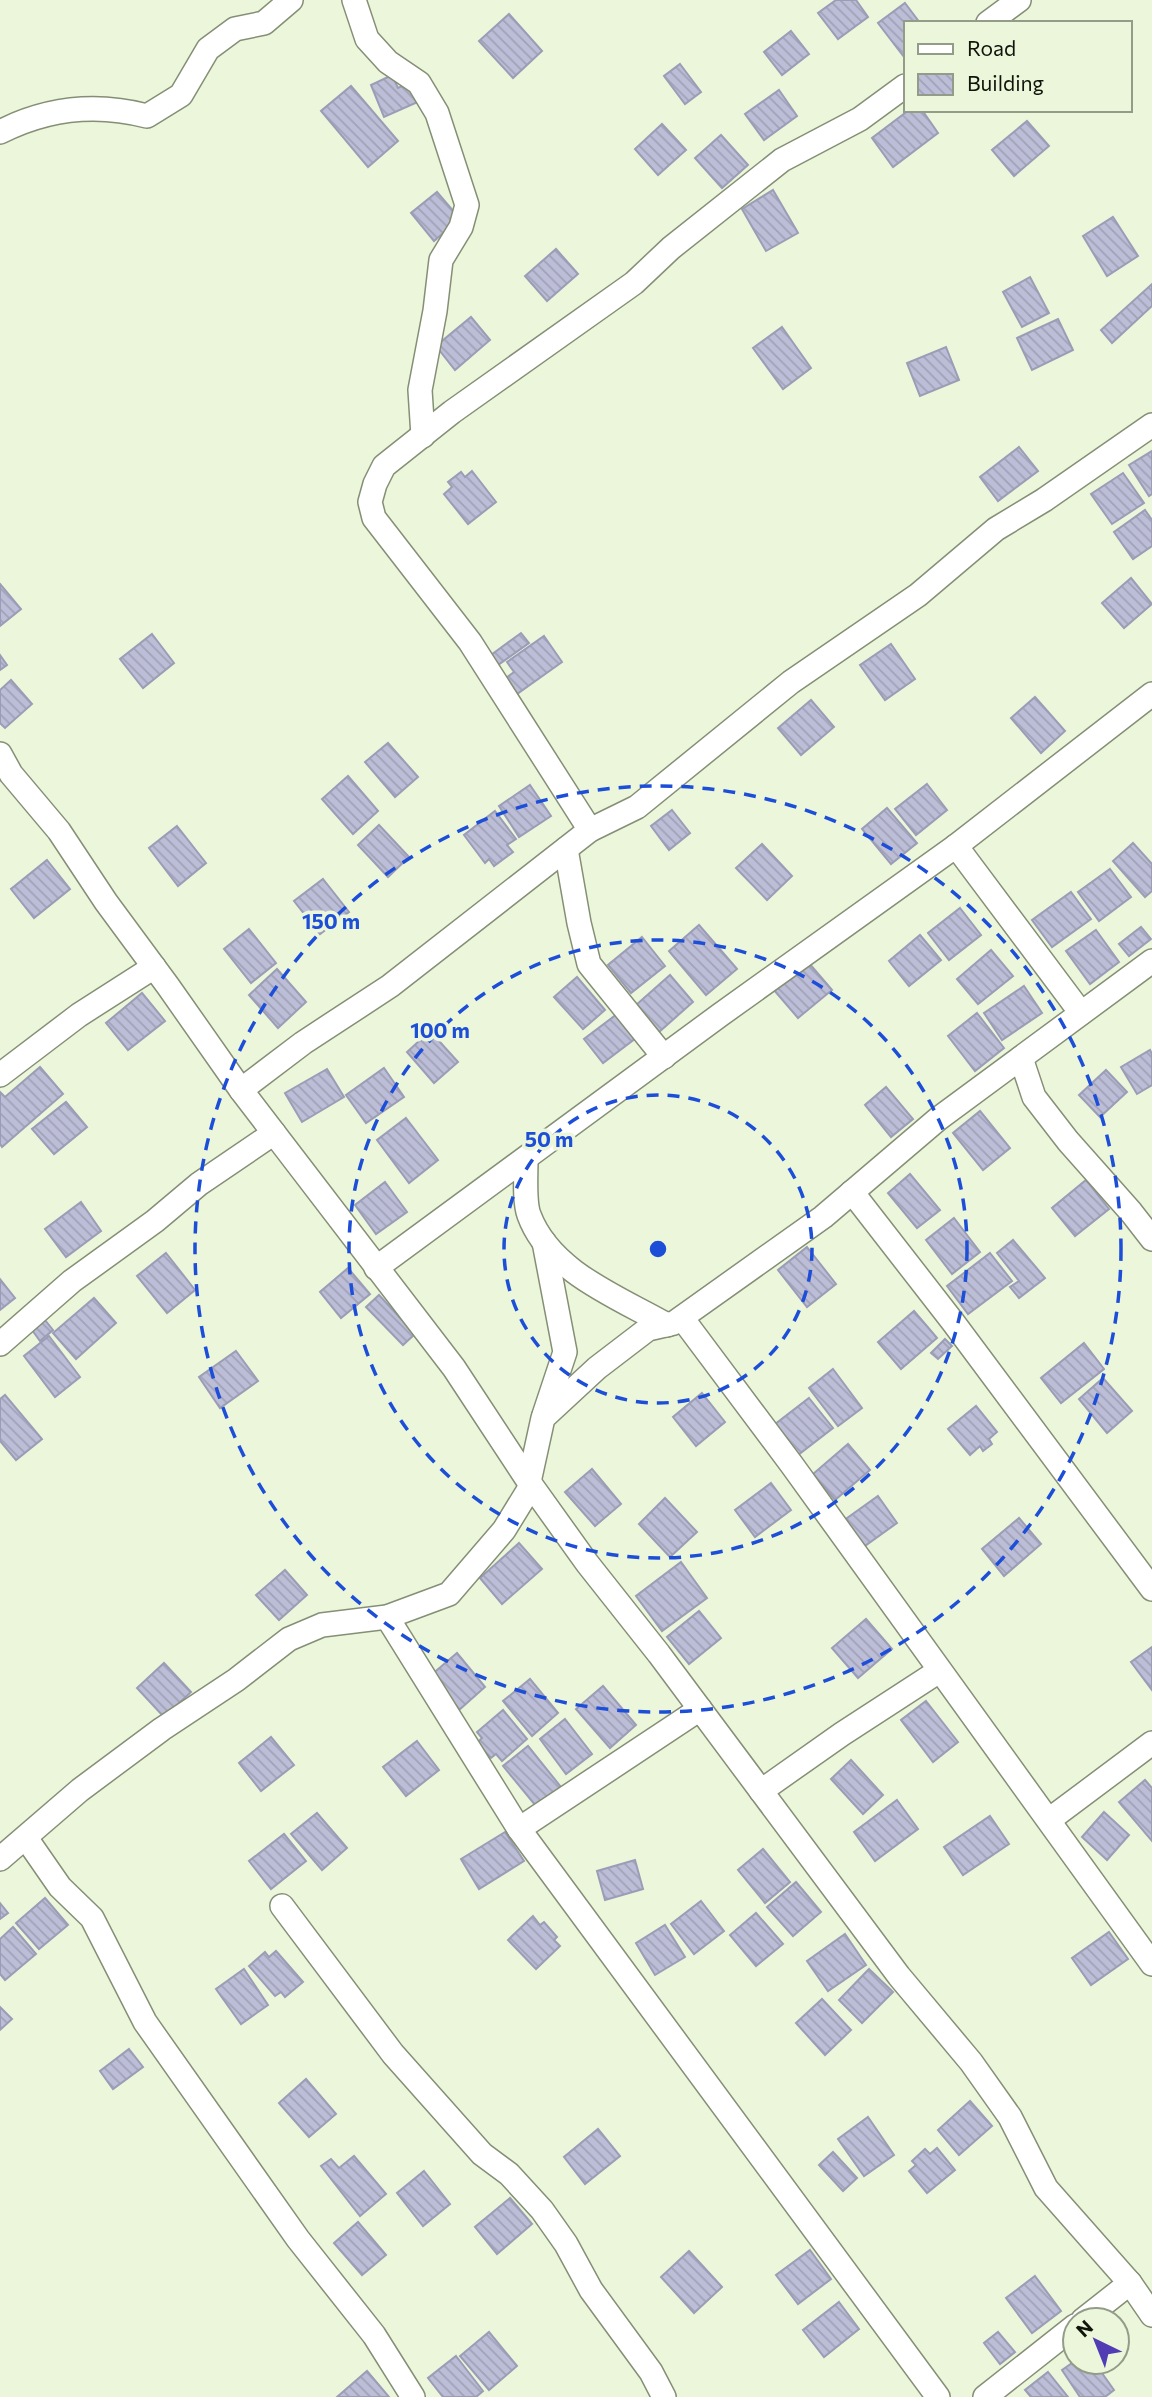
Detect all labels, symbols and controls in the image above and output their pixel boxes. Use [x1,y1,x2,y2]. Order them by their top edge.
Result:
legend [904,21,1131,112]
text: Road [967,35,1016,60]
text: Building [967,70,1044,95]
text: 150 m [302,908,360,933]
text: 100 m [410,1017,470,1042]
text: 50 m [525,1126,573,1151]
centre of rings [646,1237,670,1261]
north arrow [1061,2306,1131,2376]
text: N [1071,2315,1097,2341]

